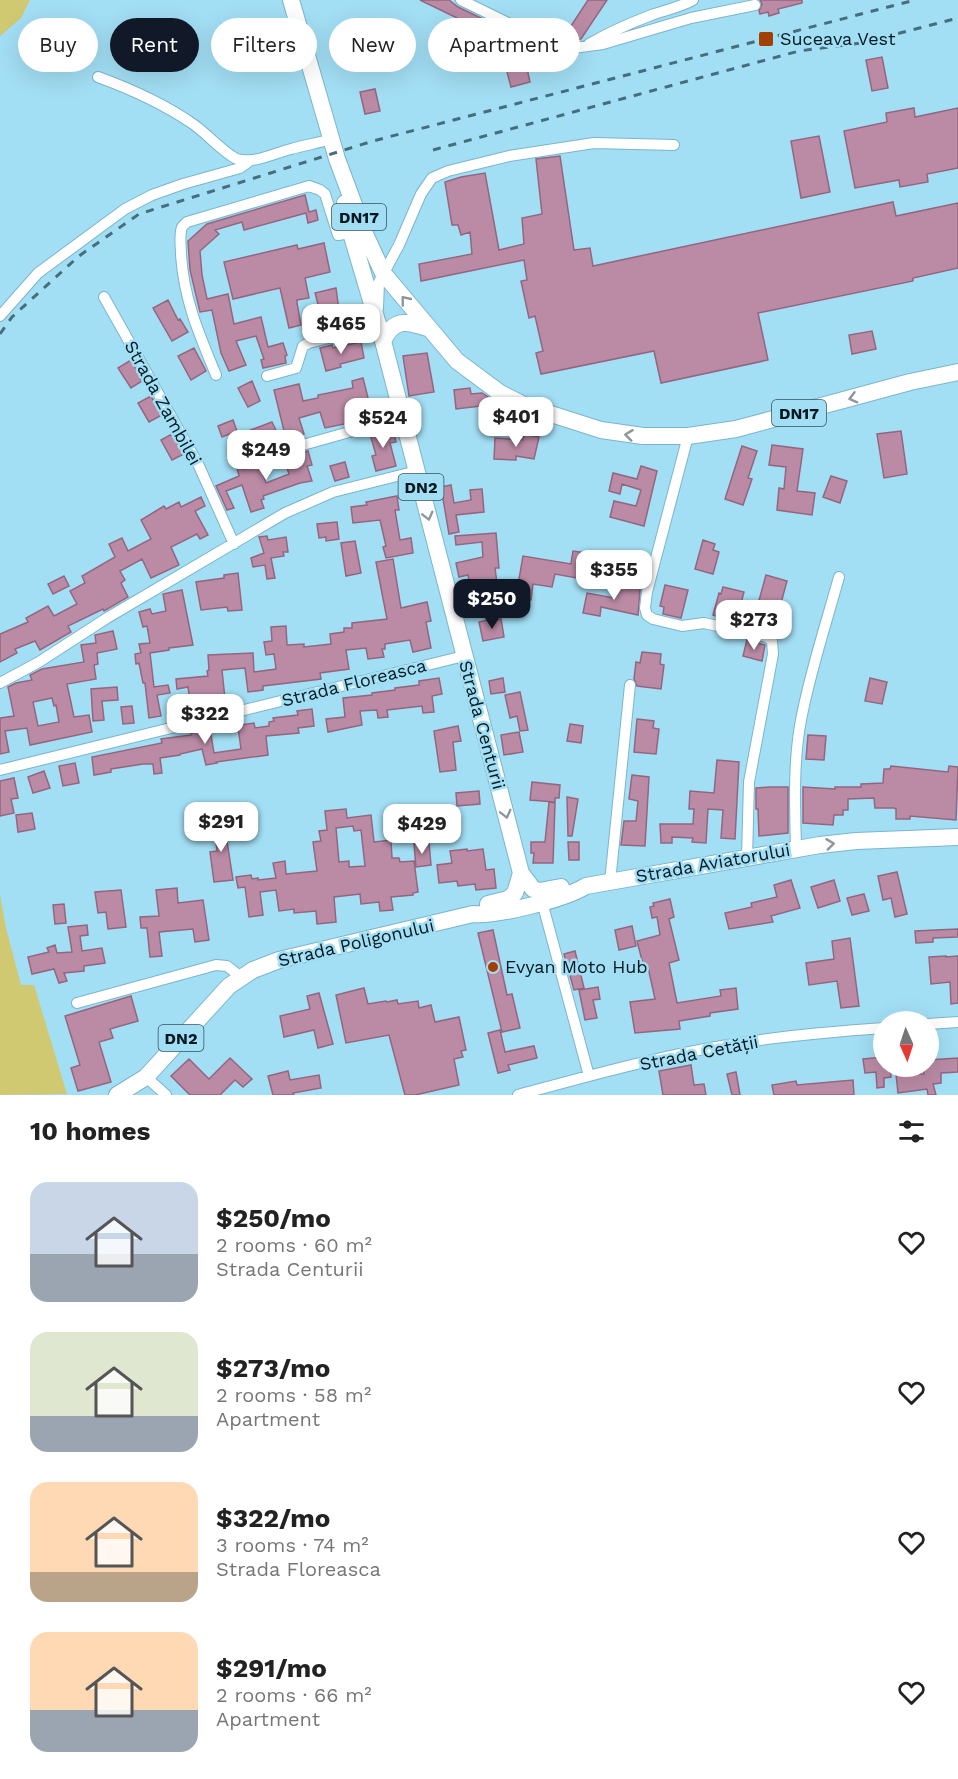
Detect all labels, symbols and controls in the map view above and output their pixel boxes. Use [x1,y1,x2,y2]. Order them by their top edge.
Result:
chip: Buy [18,18,98,72]
chip: Rent [110,18,199,72]
chip: Filters [211,18,317,72]
chip: New [329,18,416,72]
chip: Apartment [428,18,580,72]
place label: Suceava Vest [780,28,896,49]
marker: Suceava Vest [757,30,775,48]
road number: DN17 [332,204,386,230]
one-way arrow [402,296,413,307]
pin: $465 [305,304,377,355]
text: $465 [316,311,366,335]
street label: Strada Zambilei [121,337,206,469]
one-way arrow [848,391,859,403]
pin: $401 [480,397,552,448]
pin: $524 [347,398,419,449]
road number: DN17 [772,400,826,426]
text: $401 [492,404,540,428]
text: $524 [358,405,408,429]
one-way arrow [625,429,634,441]
pin: $249 [230,430,302,481]
text: $249 [241,437,291,461]
road number: DN2 [398,474,444,500]
one-way arrow [421,511,434,521]
pin: $355 [578,550,650,601]
text: $355 [590,557,638,581]
pin: $250 [456,579,528,630]
text: $250 [467,586,517,610]
pin: $273 [718,600,790,651]
text: $273 [730,607,778,631]
street label: Strada Floreasca [279,654,428,711]
street label: Strada Centurii [455,658,510,792]
pin: $322 [169,694,241,745]
text: $322 [181,701,229,725]
pin: $291 [185,802,257,853]
pin: $429 [386,804,458,855]
text: $291 [198,809,244,833]
one-way arrow [498,809,511,819]
text: $429 [397,811,447,835]
one-way arrow [825,838,834,851]
street label: Strada Aviatorului [634,839,792,886]
street label: Strada Poligonului [276,914,436,971]
place label: Evyan Moto Hub [505,956,648,977]
marker: Evyan Moto Hub [486,960,500,974]
north arrow [873,1011,939,1077]
map controls [873,1011,939,1077]
road number: DN2 [158,1025,204,1051]
street label: Strada Cetății [638,1031,760,1074]
icon: filters [895,1115,928,1148]
text: 10 homes [30,1116,150,1146]
text: $250/mo [216,1203,331,1233]
icon: home [78,1206,150,1278]
icon: heart [895,1226,928,1259]
text: 2 rooms · 60 m² [216,1233,372,1257]
text: Strada Centurii [216,1257,364,1281]
text: $273/mo [216,1353,330,1383]
icon: home [78,1356,150,1428]
icon: heart [895,1376,928,1409]
text: 2 rooms · 58 m² [216,1383,371,1407]
text: Apartment [216,1407,320,1431]
text: $322/mo [216,1503,330,1533]
icon: home [78,1506,150,1578]
icon: heart [895,1526,928,1559]
text: 3 rooms · 74 m² [216,1533,369,1557]
text: Strada Floreasca [216,1557,381,1581]
text: $291/mo [216,1653,327,1683]
icon: home [78,1656,150,1728]
icon: heart [895,1676,928,1709]
text: 2 rooms · 66 m² [216,1683,372,1707]
text: Apartment [216,1707,320,1731]

